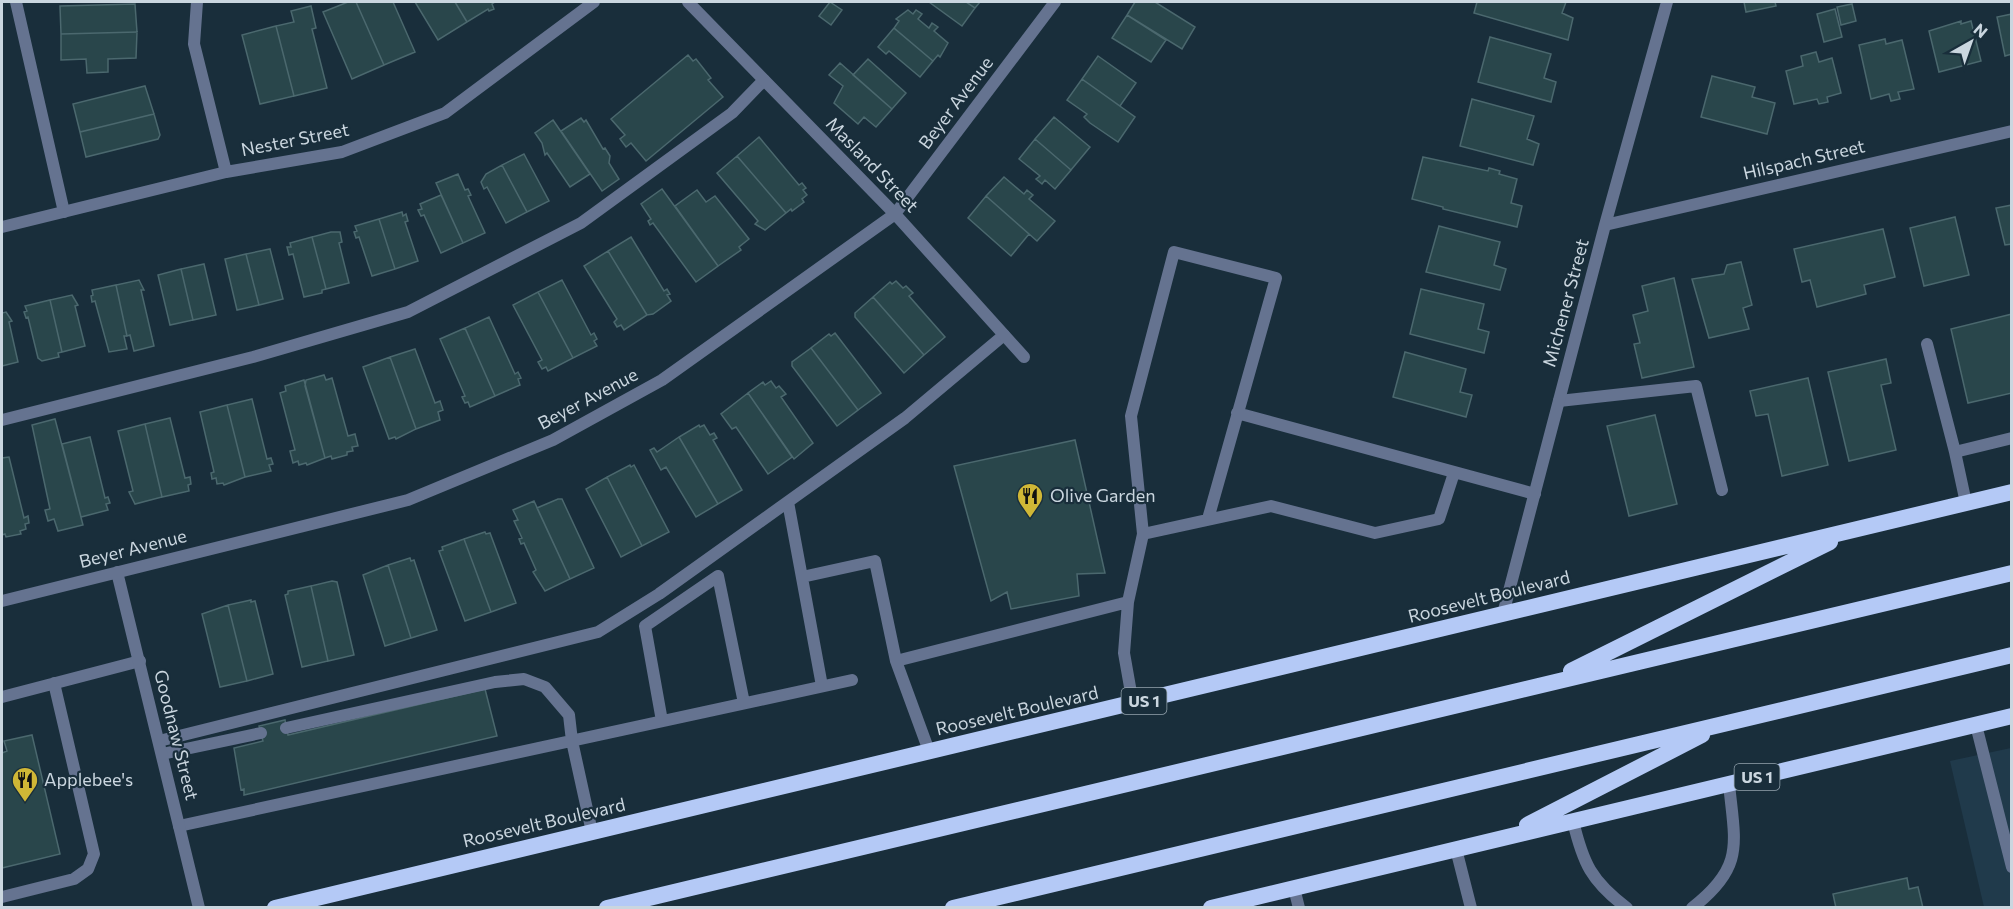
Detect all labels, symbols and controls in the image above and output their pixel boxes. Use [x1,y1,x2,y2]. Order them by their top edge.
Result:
north arrow [1941,12,2001,72]
text: N [1970,19,1992,41]
street label: Beyer Avenue [913,52,997,153]
street label: Masland Street [822,112,924,216]
street label: Nester Street [239,118,351,160]
street label: Hilspach Street [1741,134,1867,184]
street label: Michener Street [1537,236,1593,369]
street label: Beyer Avenue [534,363,641,434]
restaurant icon: Olive Garden [1015,481,1045,519]
place label: Olive Garden [1050,484,1155,506]
street label: Beyer Avenue [77,524,189,572]
street label: Roosevelt Boulevard [1406,565,1572,627]
street label: Goodnaw Street [150,667,204,802]
street label: Roosevelt Boulevard [933,681,1100,739]
road number: US 1 [1122,688,1166,714]
road number: US 1 [1734,764,1780,790]
restaurant icon: Applebee's [10,765,40,803]
place label: Applebee's [44,768,133,790]
street label: Roosevelt Boulevard [460,793,627,851]

